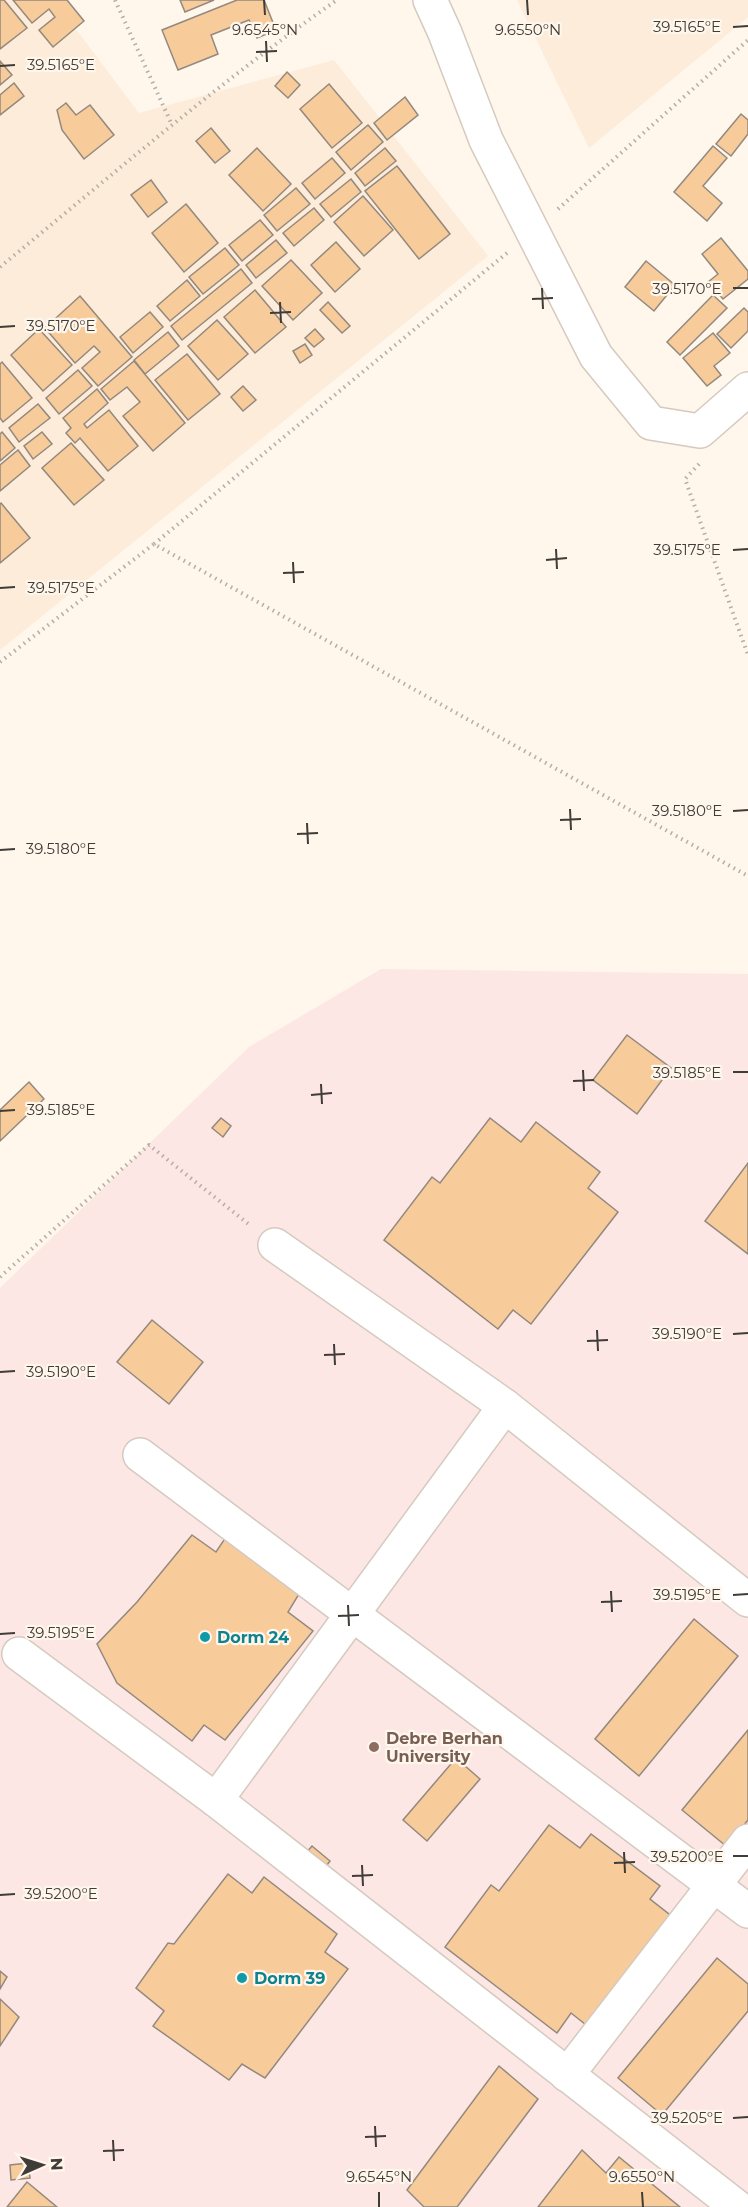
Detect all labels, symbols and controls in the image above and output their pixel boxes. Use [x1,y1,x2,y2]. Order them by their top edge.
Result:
text: 39.5165°E [653,17,721,36]
text: 9.6545°N [232,20,298,39]
text: 9.6550°N [495,20,561,39]
text: 39.5165°E [27,55,95,74]
text: 39.5170°E [652,279,722,298]
text: 39.5170°E [26,316,96,335]
text: 39.5175°E [653,540,721,559]
text: 39.5175°E [27,578,95,597]
text: 39.5180°E [652,801,722,820]
text: 39.5180°E [26,839,96,858]
text: 39.5185°E [653,1063,721,1082]
text: 39.5185°E [27,1100,95,1119]
text: 39.5190°E [652,1324,722,1343]
text: 39.5190°E [26,1362,96,1381]
text: 39.5195°E [653,1585,721,1604]
text: 39.5195°E [27,1623,95,1642]
place label: Dorm 24 [217,1628,289,1647]
marker: Dorm 24 [198,1630,212,1644]
place label: Debre Berhan University [386,1729,503,1766]
marker: Debre Berhan University [367,1740,381,1754]
text: 39.5200°E [650,1847,724,1866]
text: 39.5200°E [24,1884,98,1903]
place label: Dorm 39 [254,1969,326,1988]
marker: Dorm 39 [235,1971,249,1985]
text: 39.5205°E [651,2108,723,2127]
north arrow [12,2135,72,2195]
text: N [47,2157,66,2171]
text: 9.6545°N [346,2167,412,2186]
text: 9.6550°N [609,2167,675,2186]

